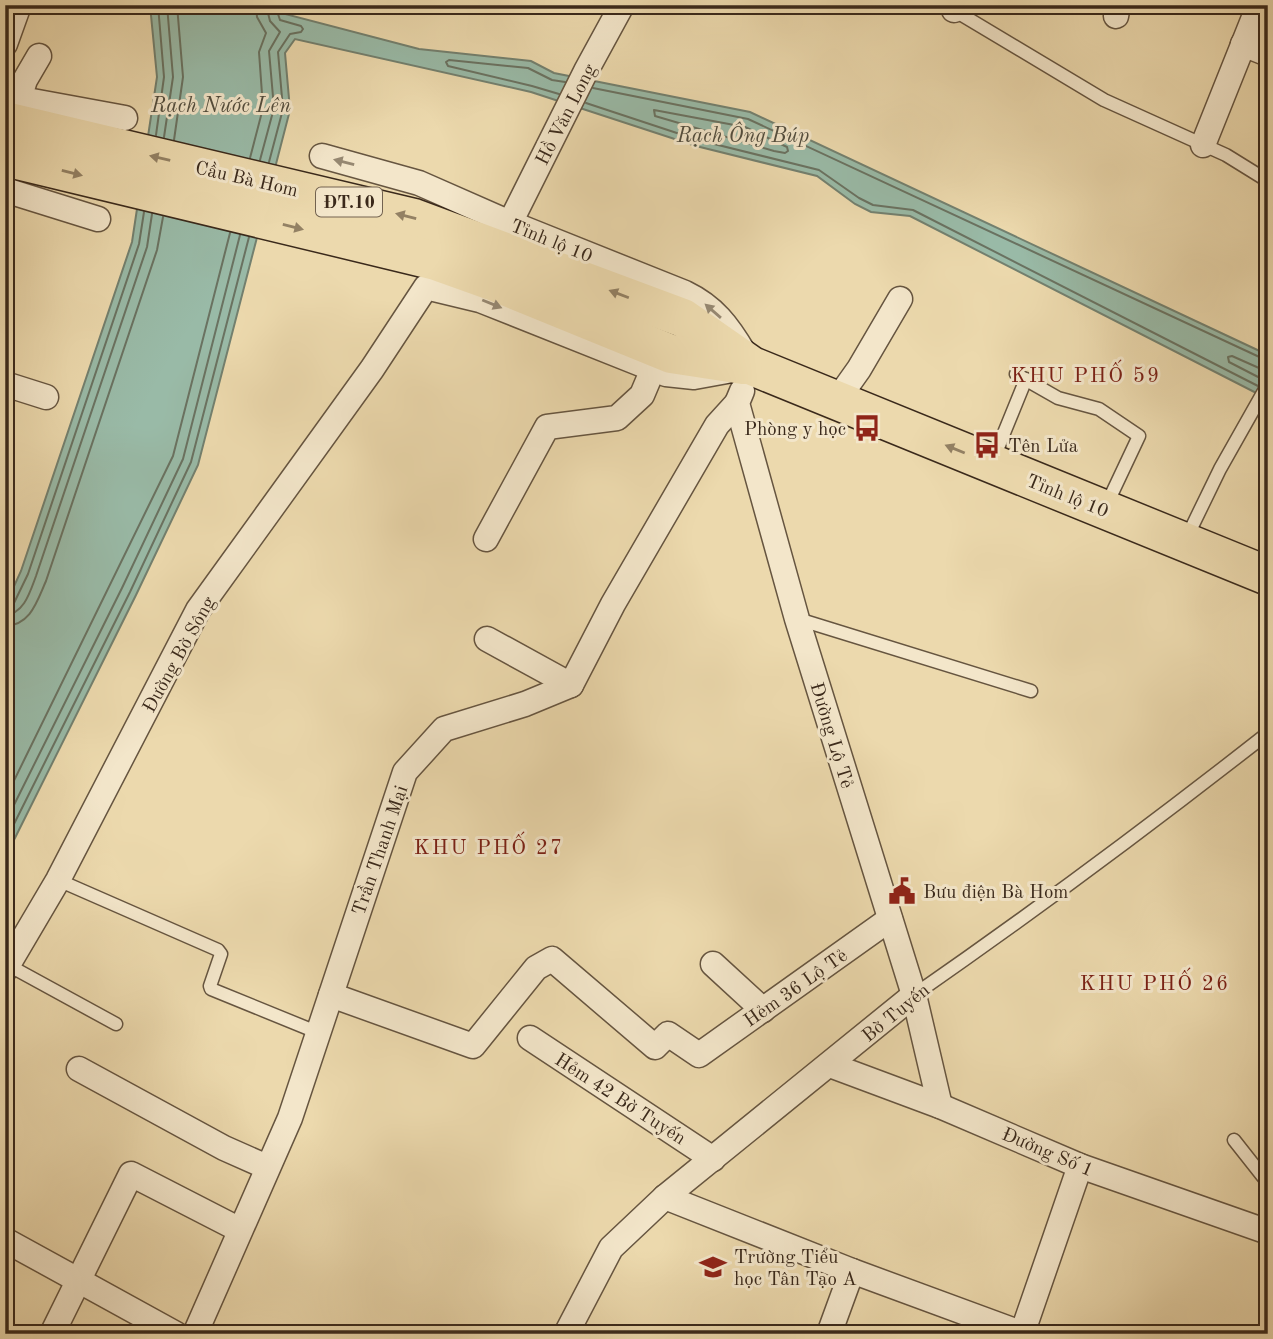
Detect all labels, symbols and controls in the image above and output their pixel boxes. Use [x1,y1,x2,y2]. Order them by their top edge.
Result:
street label: Hồ Văn Long [531,59,601,169]
water label: Rạch Nước Lên [150,96,291,117]
water label: Rạch Ông Búp [676,121,809,147]
one-way arrow [149,152,171,163]
street label: Cầu Bà Hom [193,156,300,201]
one-way arrow [333,156,355,167]
one-way arrow [61,168,83,179]
road number: ĐT.10 [316,188,382,216]
one-way arrow [395,210,417,221]
street label: Tỉnh lộ 10 [507,217,595,267]
one-way arrow [282,221,304,232]
one-way arrow [609,288,630,299]
one-way arrow [481,299,502,310]
one-way arrow [704,303,722,319]
district label: KHU PHỐ 59 [1011,359,1161,387]
bus stop icon: Phòng y học [852,413,882,443]
place label: Phòng y học [744,421,846,440]
bus stop icon: Tên Lửa [972,430,1002,460]
place label: Tên Lửa [1008,438,1079,457]
one-way arrow [944,443,965,454]
street label: Tỉnh lộ 10 [1023,472,1111,522]
street label: Đường Bờ Sông [140,593,220,716]
street label: Đường Lộ Tẻ [805,680,856,791]
street label: Trần Thanh Mại [347,782,412,918]
district label: KHU PHỐ 27 [414,831,564,859]
public building icon: Bưu điện Bà Hom [887,876,917,906]
place label: Bưu điện Bà Hom [923,884,1068,903]
street label: Hẻm 36 Lộ Tẻ [741,946,852,1032]
district label: KHU PHỐ 26 [1080,967,1230,995]
street label: Bờ Tuyến [859,981,934,1047]
street label: Hẻm 42 Bờ Tuyến [551,1050,689,1149]
street label: Đường Số 1 [998,1125,1096,1181]
place label: Trường Tiểu học Tân Tạo A [734,1247,857,1290]
school or university icon: Trường Tiểu học Tân Tạo A [698,1252,728,1282]

